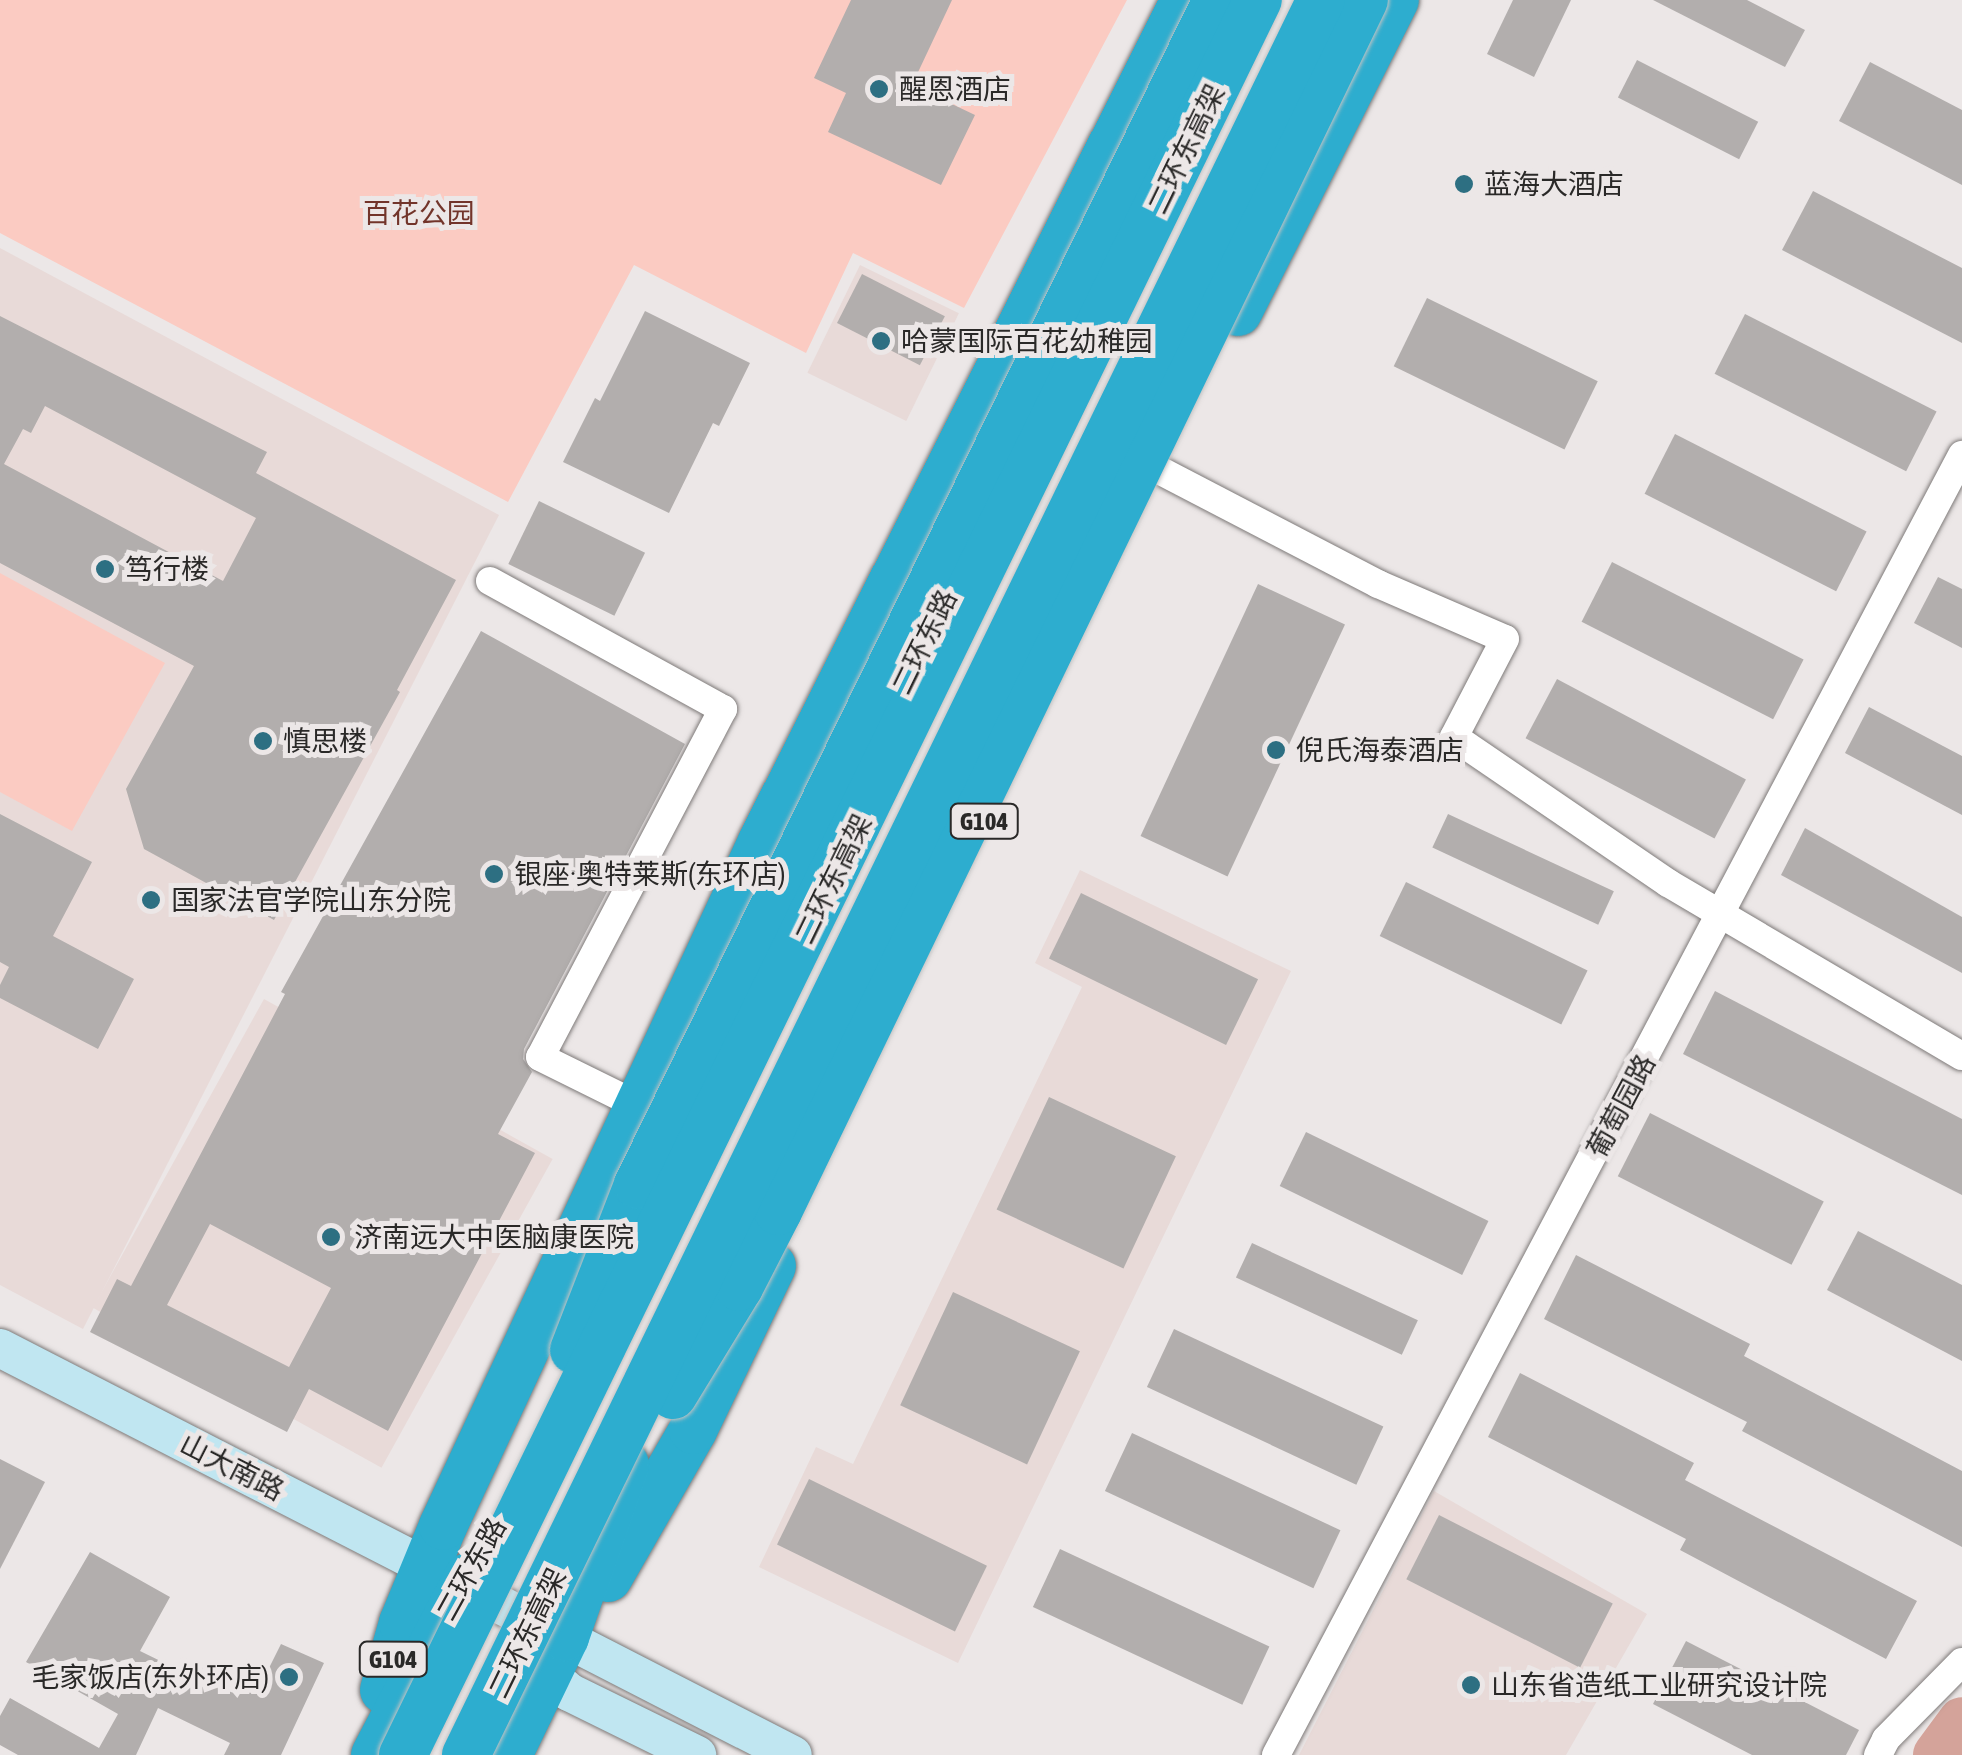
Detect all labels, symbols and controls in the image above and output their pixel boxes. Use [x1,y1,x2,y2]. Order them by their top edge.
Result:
place label: 醒恩酒店 [899,72,1011,106]
marker: 醒恩酒店 [868,78,890,100]
street label: 二环东高架 [1140,79,1232,219]
place label: 蓝海大酒店 [1484,167,1624,201]
marker: 蓝海大酒店 [1453,173,1475,195]
park label: 百花公园 [363,196,475,230]
place label: 哈蒙国际百花幼稚园 [901,324,1153,358]
marker: 哈蒙国际百花幼稚园 [870,330,892,352]
place label: 笃行楼 [125,552,209,586]
marker: 笃行楼 [94,558,116,580]
street label: 二环东路 [884,584,964,700]
place label: 慎思楼 [283,724,367,758]
marker: 慎思楼 [252,730,274,752]
place label: 倪氏海泰酒店 [1296,733,1464,767]
marker: 倪氏海泰酒店 [1265,739,1287,761]
road number: G104 [949,801,1019,841]
street label: 二环东高架 [787,809,879,949]
place label: 银座·奥特莱斯(东环店) [514,857,785,891]
marker: 银座·奥特莱斯(东环店) [483,863,505,885]
place label: 国家法官学院山东分院 [171,883,451,917]
marker: 国家法官学院山东分院 [140,889,162,911]
street label: 葡萄园路 [1580,1049,1662,1163]
place label: 济南远大中医脑康医院 [354,1220,634,1254]
marker: 济南远大中医脑康医院 [318,1224,344,1250]
street label: 山大南路 [174,1427,290,1507]
street label: 二环东路 [429,1512,513,1626]
street label: 二环东高架 [481,1563,573,1703]
road number: G104 [358,1639,428,1679]
place label: 毛家饭店(东外环店) [32,1660,269,1694]
marker: 毛家饭店(东外环店) [278,1666,300,1688]
place label: 山东省造纸工业研究设计院 [1491,1668,1827,1702]
marker: 山东省造纸工业研究设计院 [1460,1674,1482,1696]

